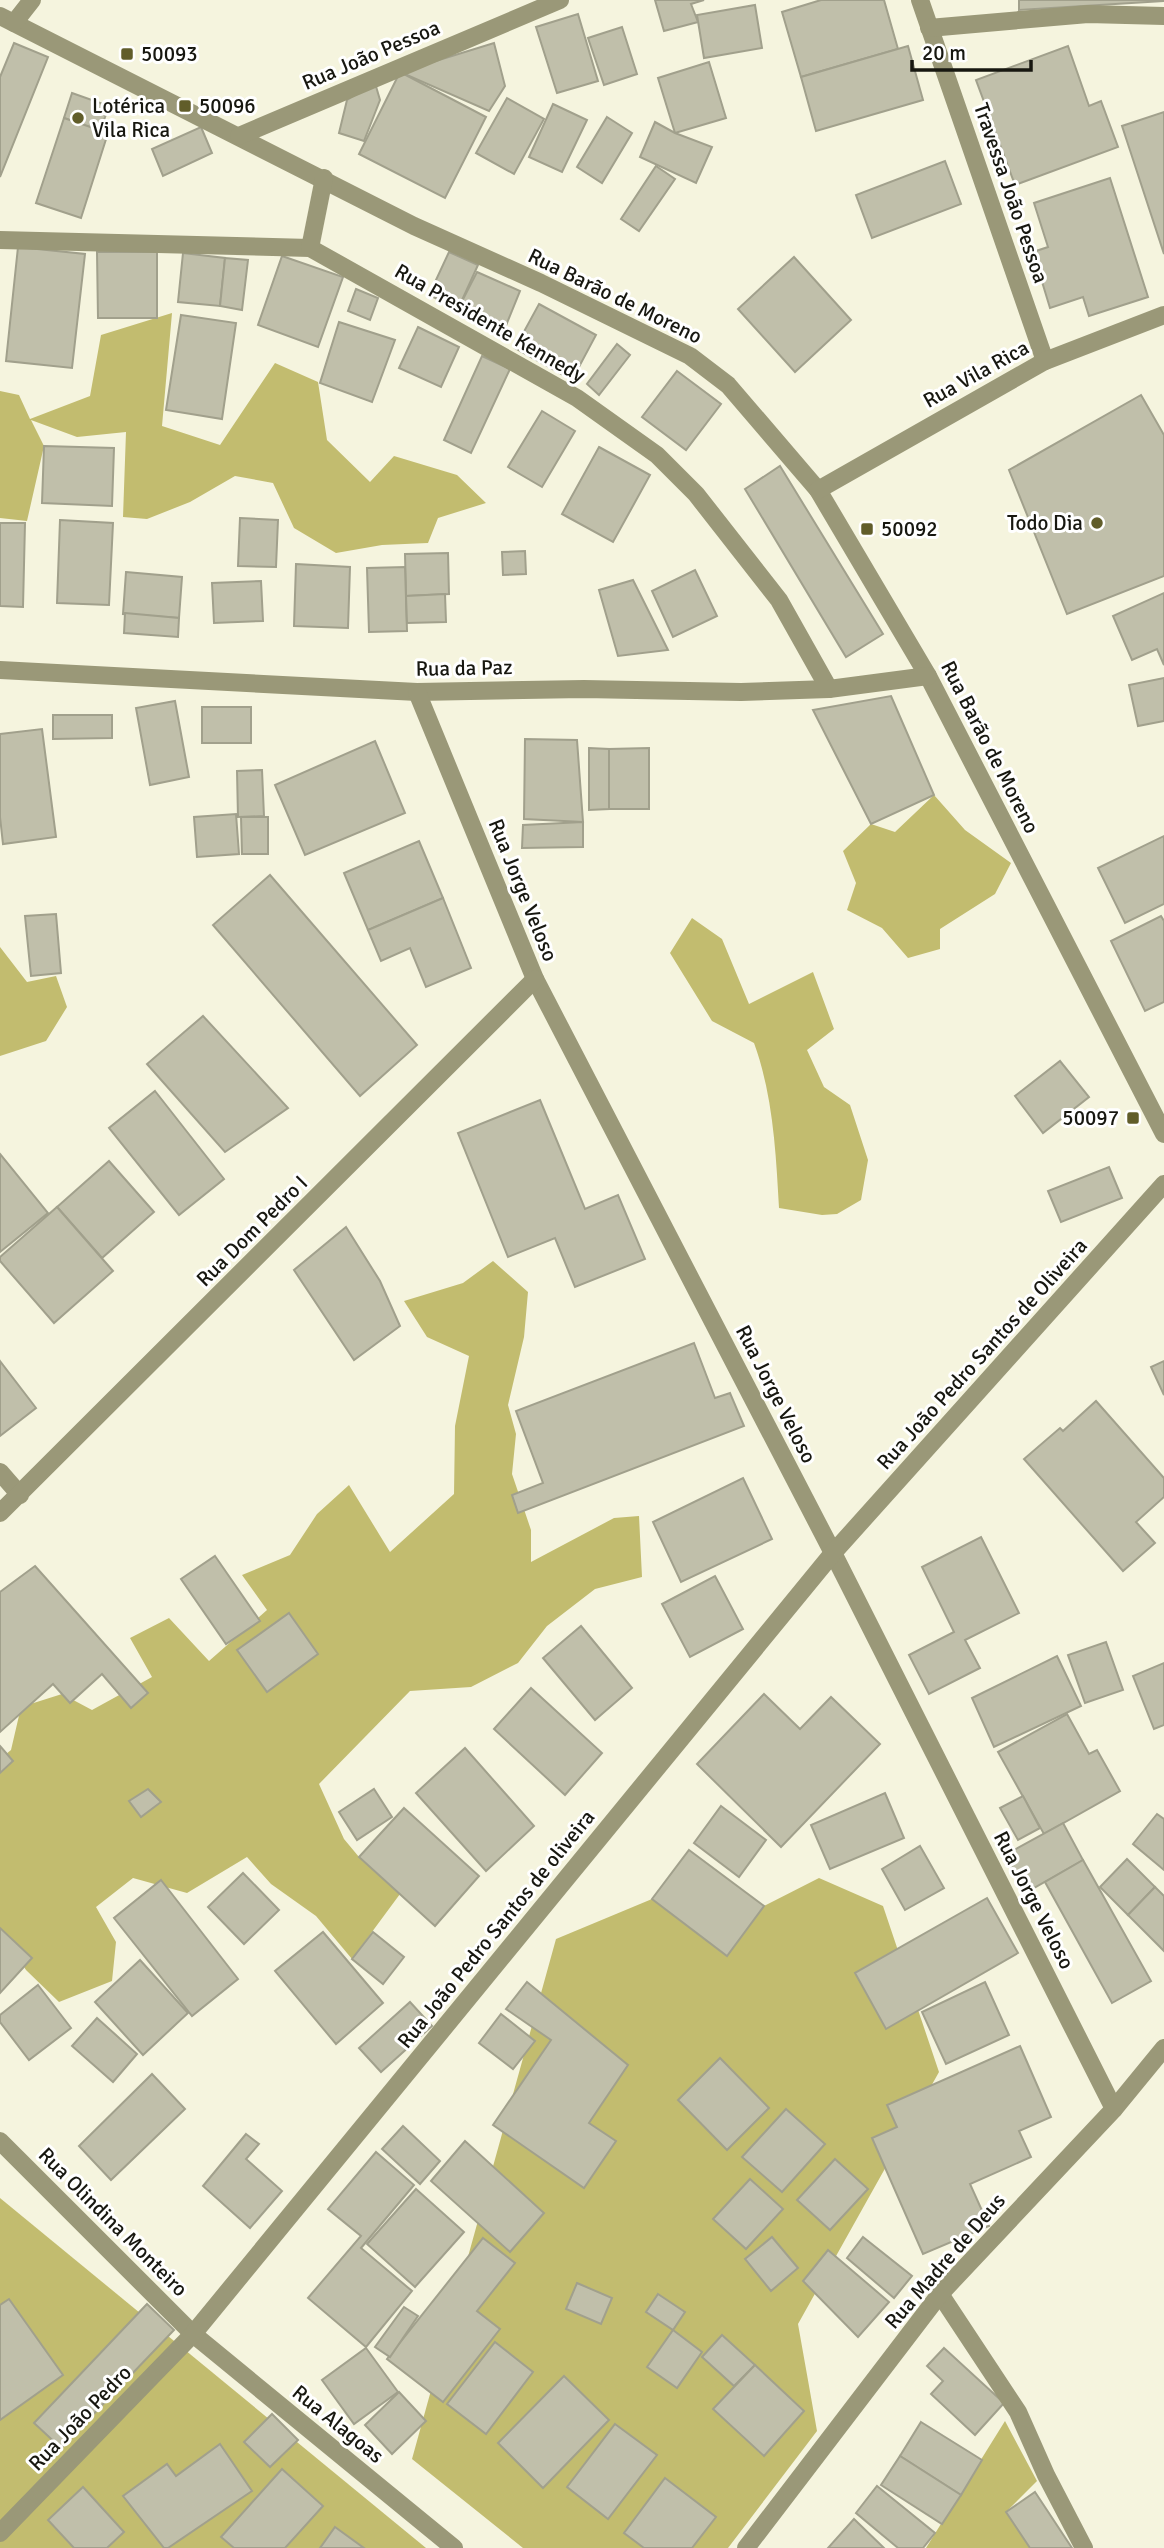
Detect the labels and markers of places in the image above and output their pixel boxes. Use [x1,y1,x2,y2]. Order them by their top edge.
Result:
place label: 50093 [141,41,198,67]
marker: 50093 [119,46,135,62]
place label: Lotérica Vila Rica [92,93,170,143]
place label: 50096 [199,93,256,119]
marker: 50096 [177,98,193,114]
marker: Lotérica Vila Rica [70,110,86,126]
place label: Todo Dia [1007,510,1083,536]
marker: Todo Dia [1089,515,1105,531]
place label: 50092 [881,516,938,542]
marker: 50092 [859,521,875,537]
place label: 50097 [1062,1105,1119,1131]
marker: 50097 [1125,1110,1141,1126]

